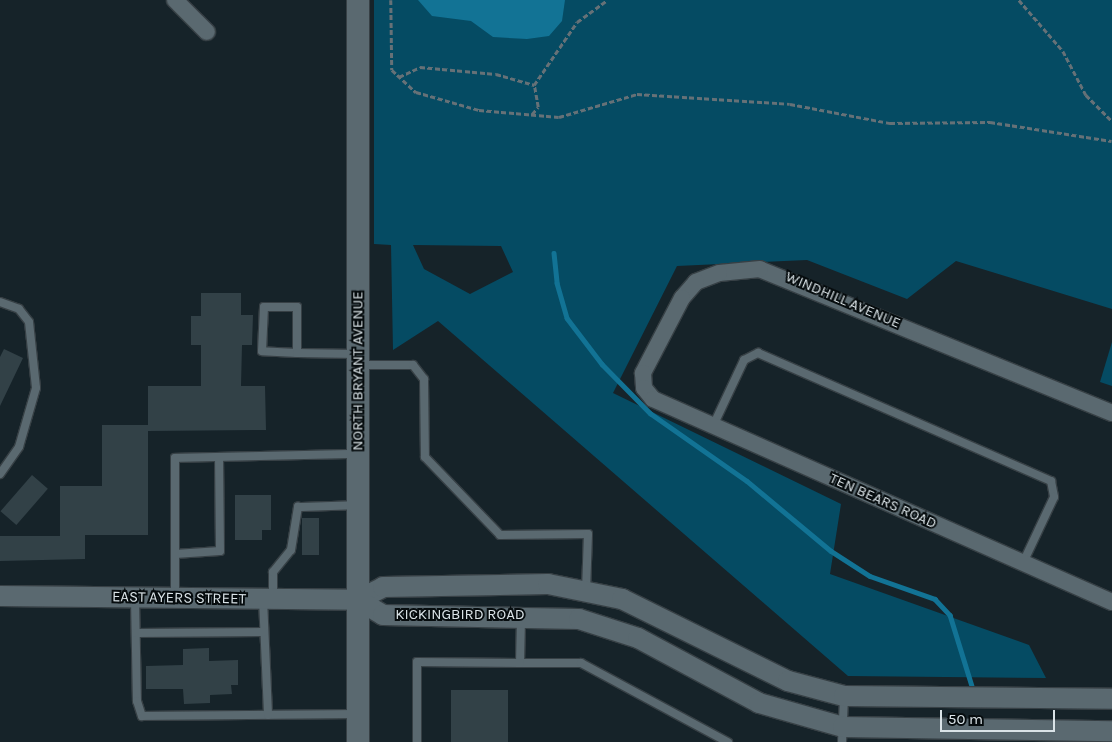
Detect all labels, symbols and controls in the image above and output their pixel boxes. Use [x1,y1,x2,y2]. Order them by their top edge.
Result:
street label: WINDHILL AVENUE [783,268,903,332]
street label: NORTH BRYANT AVENUE [349,291,367,451]
street label: TEN BEARS ROAD [827,469,939,533]
street label: EAST AYERS STREET [112,588,246,608]
street label: KICKINGBIRD ROAD [395,606,525,624]
scale bar [942,700,1057,732]
text: 50 m [948,710,983,728]

